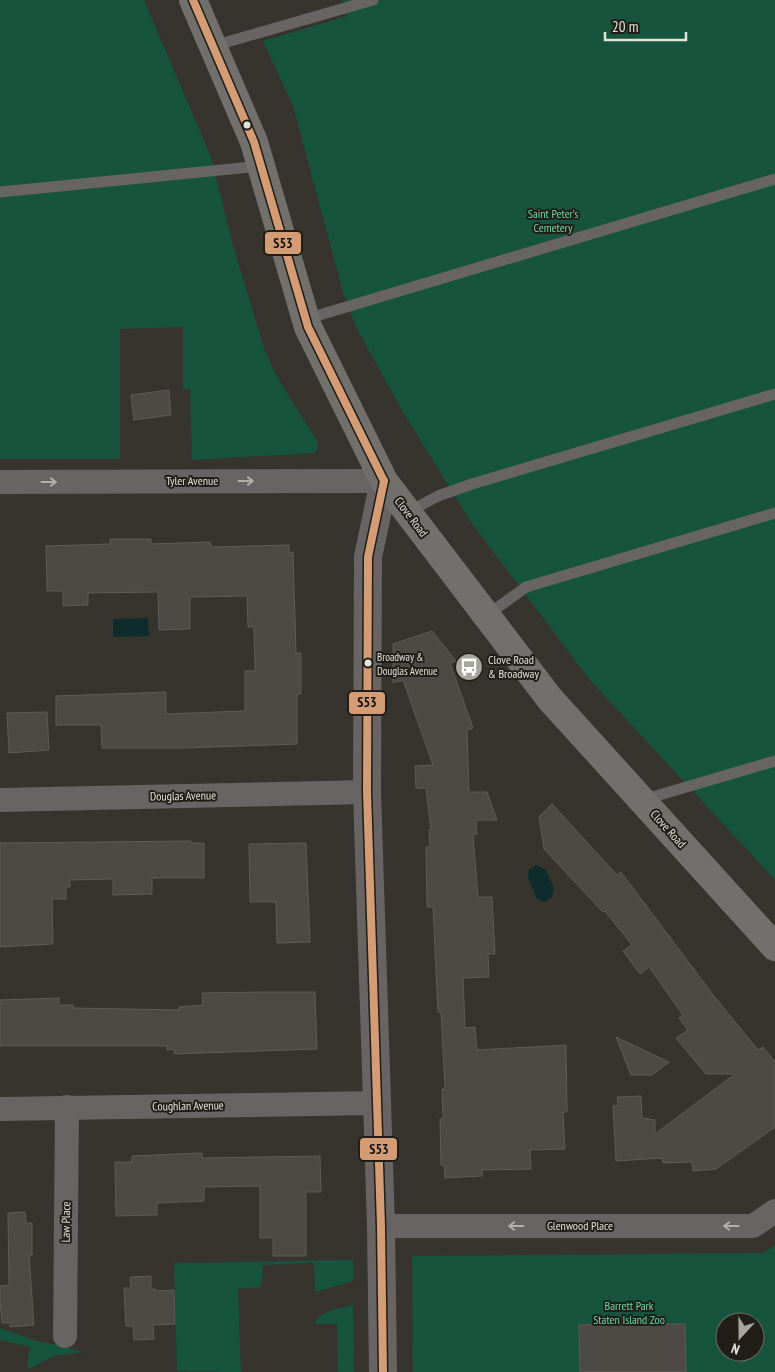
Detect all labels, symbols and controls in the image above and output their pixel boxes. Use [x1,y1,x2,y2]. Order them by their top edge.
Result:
scale bar [605,10,686,42]
text: 20 m [612,17,638,36]
unlabelled marker [242,120,252,130]
park label: Saint Peter’s Cemetery [528,206,578,235]
line badge: S53 [264,231,302,255]
text: S53 [273,234,293,252]
street label: Tyler Avenue [166,473,218,488]
one-way arrow [238,476,254,486]
one-way arrow [40,477,56,487]
street label: Clove Road [392,494,431,540]
place label: Broadway & Douglas Avenue [377,650,438,678]
bus stop icon: Clove Road & Broadway [454,652,484,682]
place label: Clove Road & Broadway [488,652,539,681]
marker: Broadway & Douglas Avenue [363,658,373,668]
line badge: S53 [348,691,386,715]
text: S53 [357,693,377,711]
street label: Douglas Avenue [150,787,216,804]
street label: Clove Road [647,807,689,851]
street label: Coughlan Avenue [152,1097,224,1114]
line badge: S53 [359,1137,398,1161]
text: S53 [369,1140,389,1158]
street label: Law Place [58,1201,73,1243]
street label: Glenwood Place [547,1218,613,1233]
one-way arrow [508,1221,524,1231]
one-way arrow [723,1221,740,1231]
park label: Barrett Park Staten Island Zoo [593,1298,665,1327]
north arrow [715,1312,765,1362]
text: N [729,1339,742,1359]

